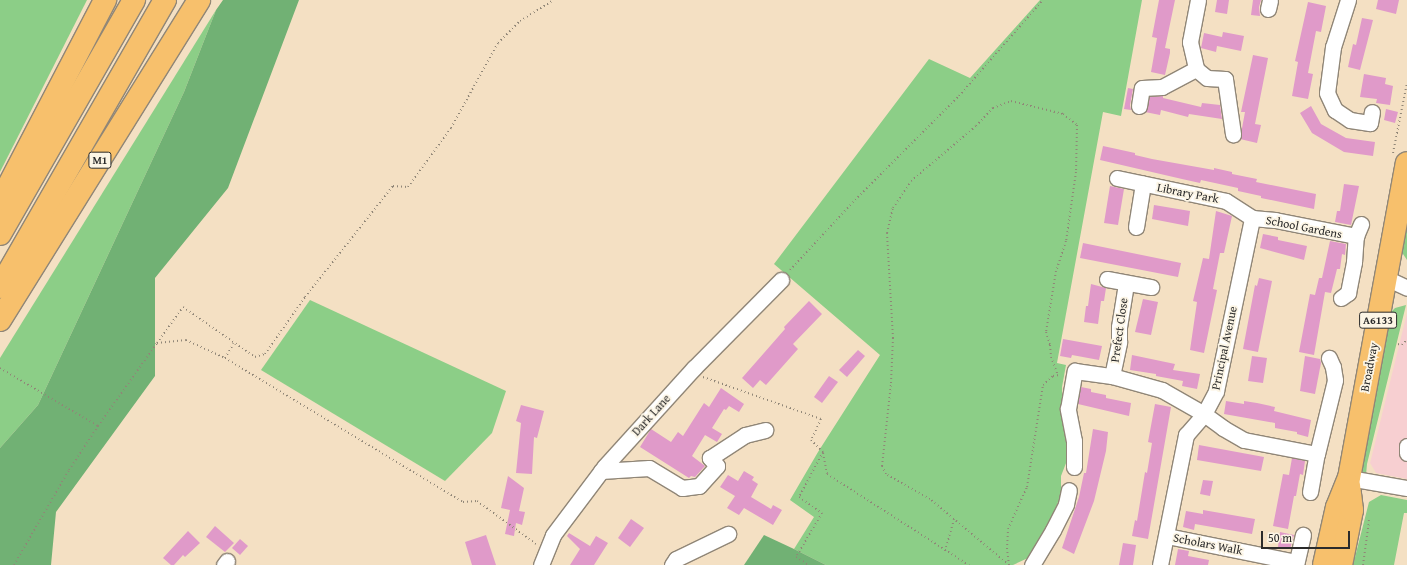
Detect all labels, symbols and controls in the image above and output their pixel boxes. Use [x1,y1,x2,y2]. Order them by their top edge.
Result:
road number: M1 [88,151,112,169]
street label: Library Park [1156,180,1220,206]
street label: School Gardens [1265,213,1343,241]
street label: Prefect Close [1107,297,1131,363]
street label: Principal Avenue [1208,305,1240,391]
road number: A6133 [1359,311,1397,329]
street label: Broadway [1357,341,1381,393]
street label: Dark Lane [629,391,673,439]
scale bar [1263,523,1352,549]
text: 50 m [1268,529,1292,546]
street label: Scholars Walk [1172,530,1244,558]

